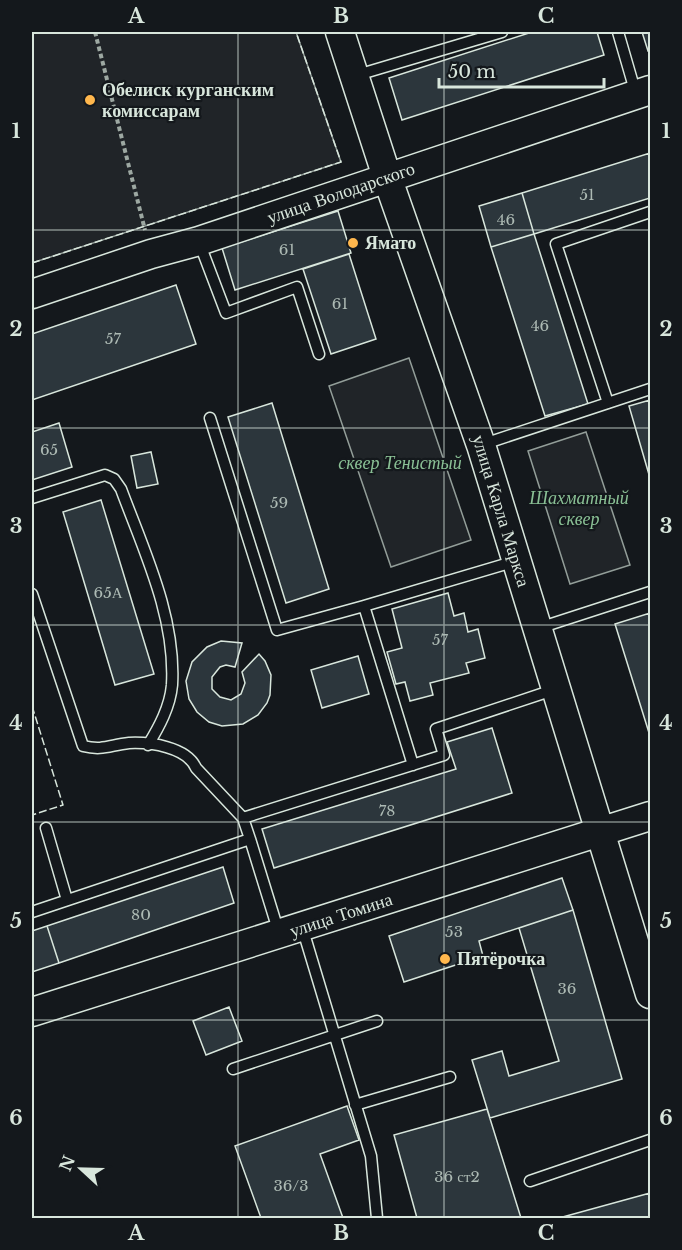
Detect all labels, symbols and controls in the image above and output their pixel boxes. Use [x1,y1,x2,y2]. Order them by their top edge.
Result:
text: A [127,4,145,28]
text: B [333,4,349,28]
text: C [538,4,554,28]
scale bar [439,51,604,89]
text: 50 m [448,61,496,83]
place label: Обелиск курганским комиссарам [102,79,274,122]
marker: Обелиск курганским комиссарам [83,93,97,107]
text: 1 [12,119,21,143]
text: 1 [662,119,671,143]
street label: улица Володарского [264,157,418,229]
house number: 51 [579,185,595,204]
house number: 46 [497,210,515,229]
place label: Ямато [365,232,416,254]
marker: Ямато [346,236,360,250]
house number: 61 [279,240,295,259]
house number: 61 [332,294,348,313]
house number: 46 [531,316,549,335]
text: 2 [9,317,23,341]
text: 2 [659,317,673,341]
house number: 57 [105,329,121,348]
street label: улица Карла Маркса [467,432,535,590]
house number: 65 [40,440,58,459]
park label: сквер Тенистый [338,452,462,474]
park label: Шахматный сквер [528,487,629,530]
house number: 59 [270,493,288,512]
text: 3 [10,514,22,538]
text: 3 [660,514,672,538]
house number: 65А [94,583,123,602]
house number: 57 [432,630,448,649]
text: 4 [9,711,23,735]
text: 4 [659,711,673,735]
house number: 78 [379,801,395,820]
street label: улица Томина [287,888,395,942]
house number: 80 [131,905,151,924]
text: 5 [10,909,22,933]
text: 5 [660,909,672,933]
house number: 53 [445,922,463,941]
place label: Пятёрочка [457,948,545,970]
marker: Пятёрочка [438,952,452,966]
house number: 36 [558,979,576,998]
text: 6 [9,1106,23,1130]
text: 6 [659,1106,673,1130]
north arrow [51,1139,111,1199]
text: N [55,1153,79,1174]
house number: 36 ст2 [434,1167,480,1186]
house number: 36/3 [273,1176,309,1195]
text: A [127,1221,145,1245]
text: B [333,1221,349,1245]
text: C [538,1221,554,1245]

